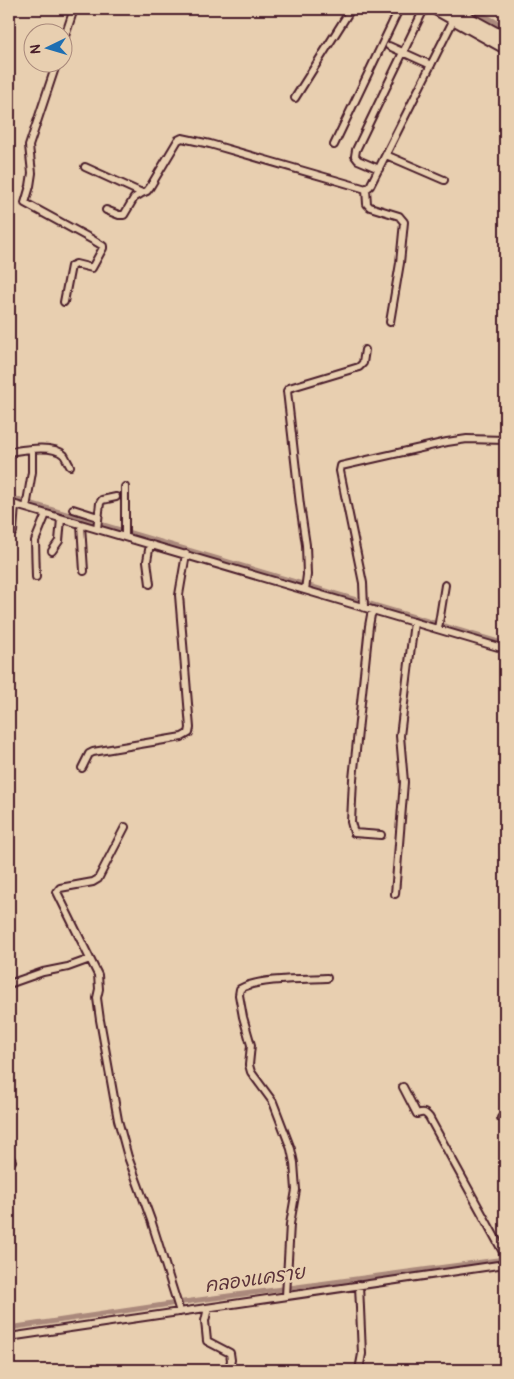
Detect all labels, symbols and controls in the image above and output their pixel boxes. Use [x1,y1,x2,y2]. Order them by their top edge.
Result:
north arrow [22,22,72,72]
text: N [27,44,44,55]
water label: คลองเเคราย [203,1260,308,1298]

